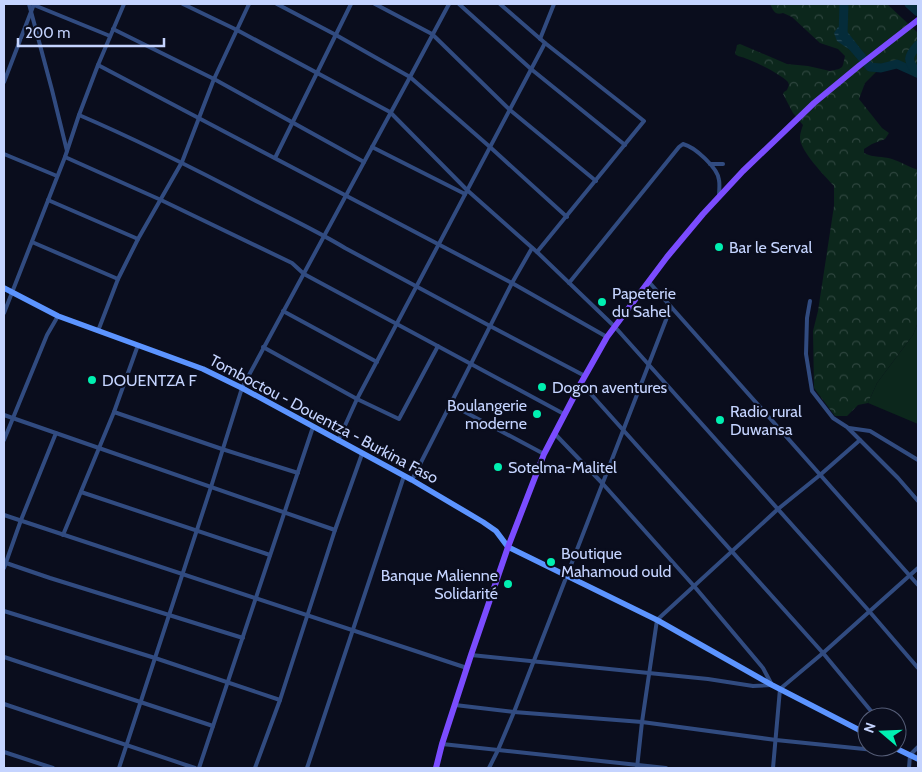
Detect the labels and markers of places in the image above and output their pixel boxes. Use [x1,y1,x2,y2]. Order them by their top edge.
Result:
place label: Bar le Serval [729,238,812,257]
marker: Bar le Serval [713,241,725,253]
place label: Papeterie du Sahel [612,284,676,321]
marker: Papeterie du Sahel [596,296,608,308]
place label: DOUENTZA F [102,371,197,390]
marker: DOUENTZA F [86,374,98,386]
place label: Dogon aventures [552,378,668,397]
marker: Dogon aventures [536,381,548,393]
place label: Boulangerie moderne [447,396,527,433]
place label: Radio rural Duwansa [730,402,802,439]
marker: Boulangerie moderne [531,408,543,420]
marker: Radio rural Duwansa [714,414,726,426]
place label: Sotelma-Malitel [508,458,617,477]
marker: Sotelma-Malitel [492,461,504,473]
place label: Boutique Mahamoud ould [561,544,671,581]
marker: Boutique Mahamoud ould [545,556,557,568]
place label: Banque Malienne Solidarité [381,566,498,603]
marker: Banque Malienne Solidarité [502,578,514,590]

